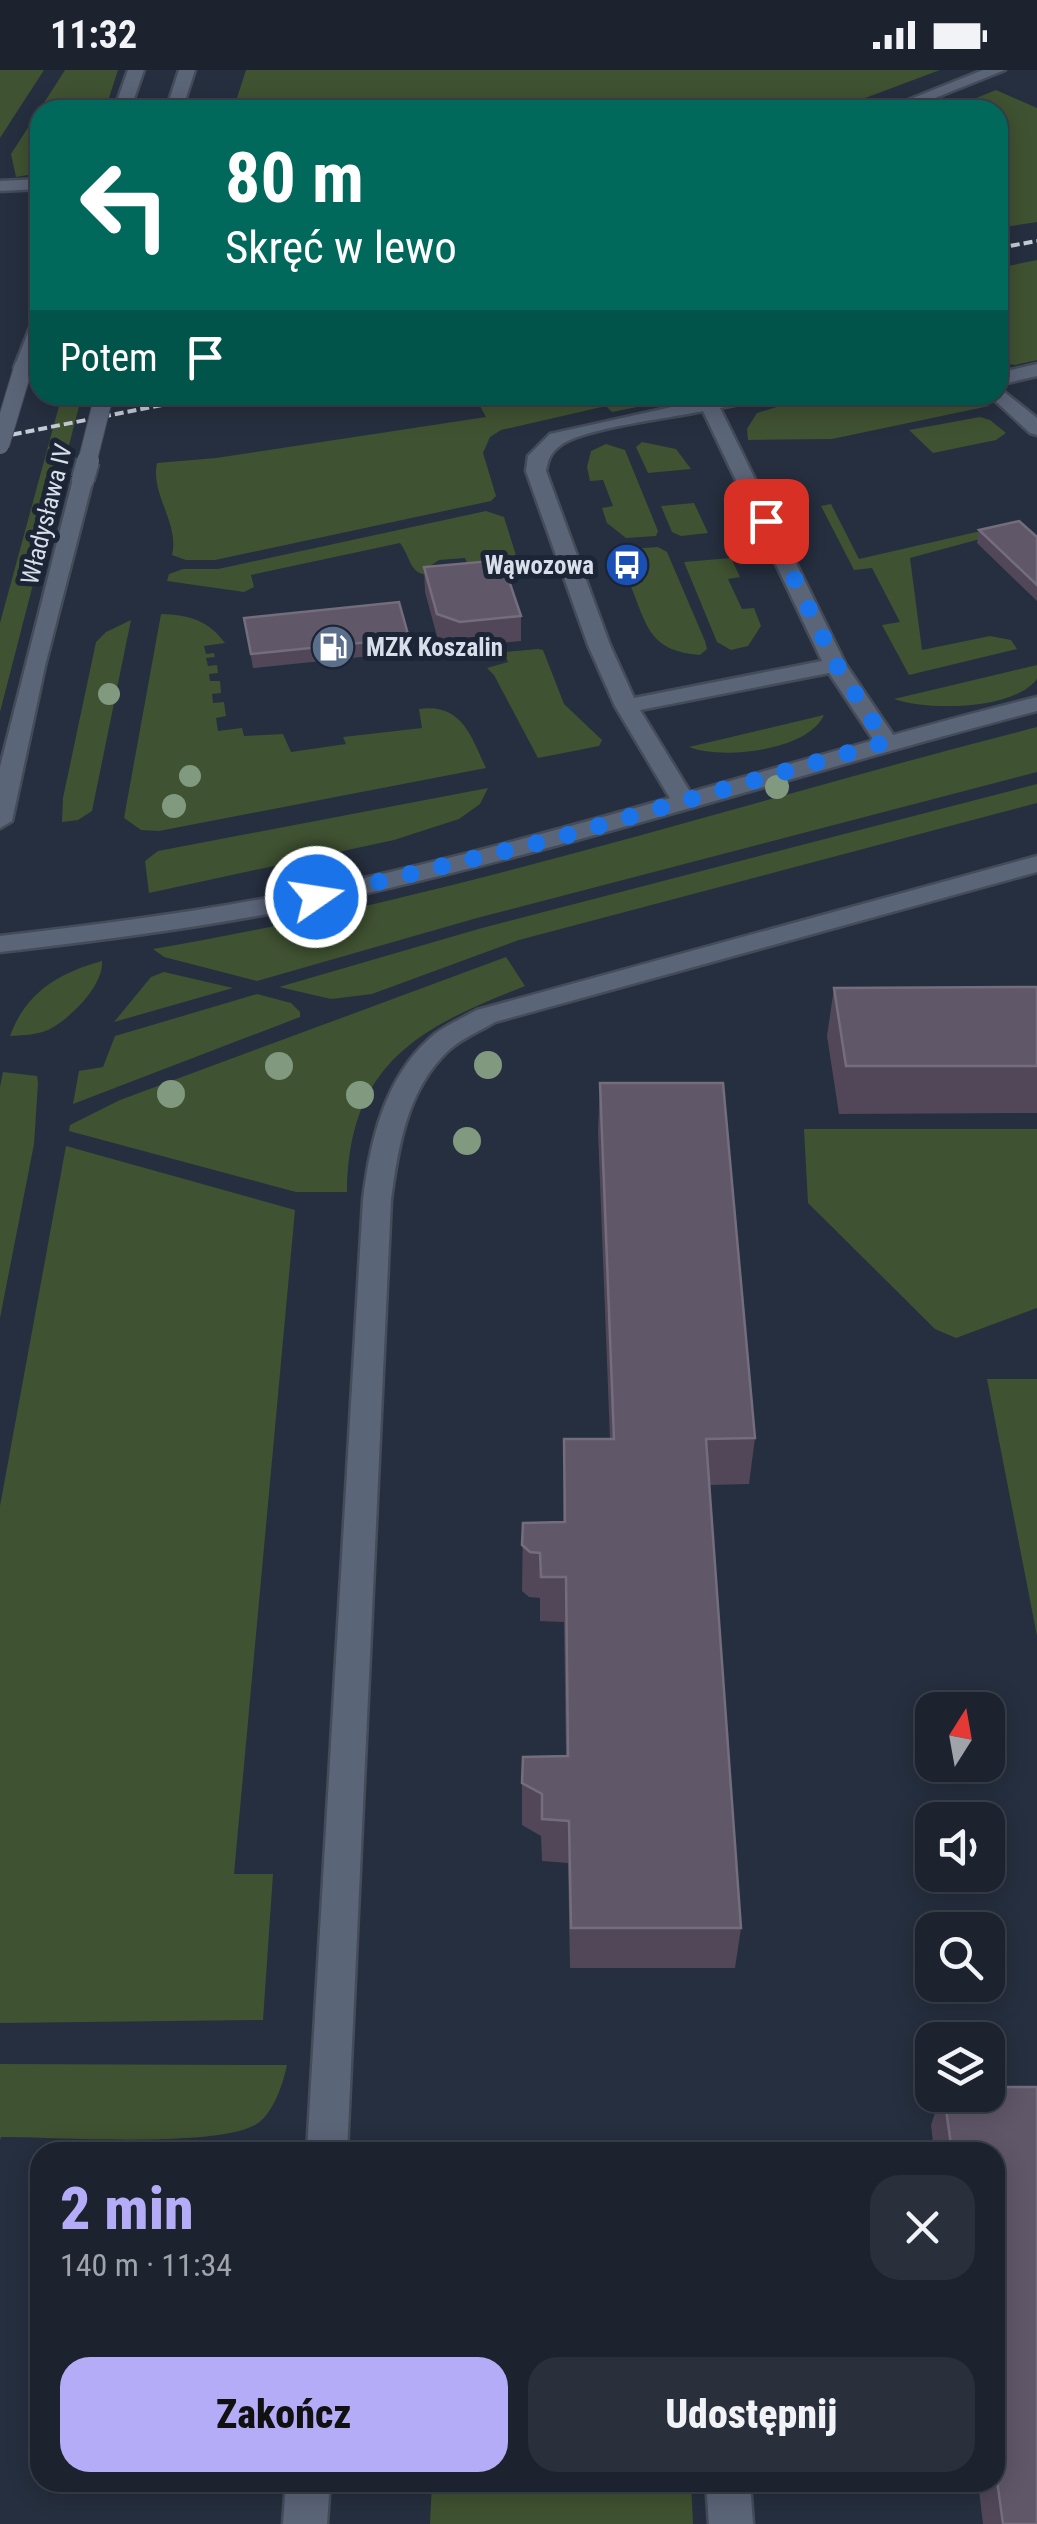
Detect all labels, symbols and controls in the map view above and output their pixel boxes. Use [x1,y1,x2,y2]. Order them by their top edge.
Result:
text: 11:32 [50,13,137,57]
text: 80 m [225,137,364,219]
icon: left [60,140,190,270]
text: Skręć w lewo [225,221,457,274]
icon: arrive [178,330,233,385]
text: Potem [60,336,158,380]
street label: Władysława IV [15,441,78,587]
pin [724,479,809,564]
icon: arrive [739,494,794,549]
bus stop icon: Wąwozowa [604,542,650,588]
place label: Wąwozowa [485,551,594,580]
fuel station icon: MZK Koszalin [310,624,356,670]
place label: MZK Koszalin [366,633,503,662]
position arrow [264,845,368,949]
north arrow [915,1692,1005,1782]
map controls [915,1692,1005,2112]
button: sound [915,1802,1005,1892]
button: search [915,1912,1005,2002]
button: layers [915,2022,1005,2112]
text: 2 min [60,2173,194,2244]
button: close [870,2175,975,2280]
text: 140 m · 11:34 [60,2246,232,2284]
button: Zakończ [60,2357,508,2472]
button: Udostępnij [528,2357,975,2472]

